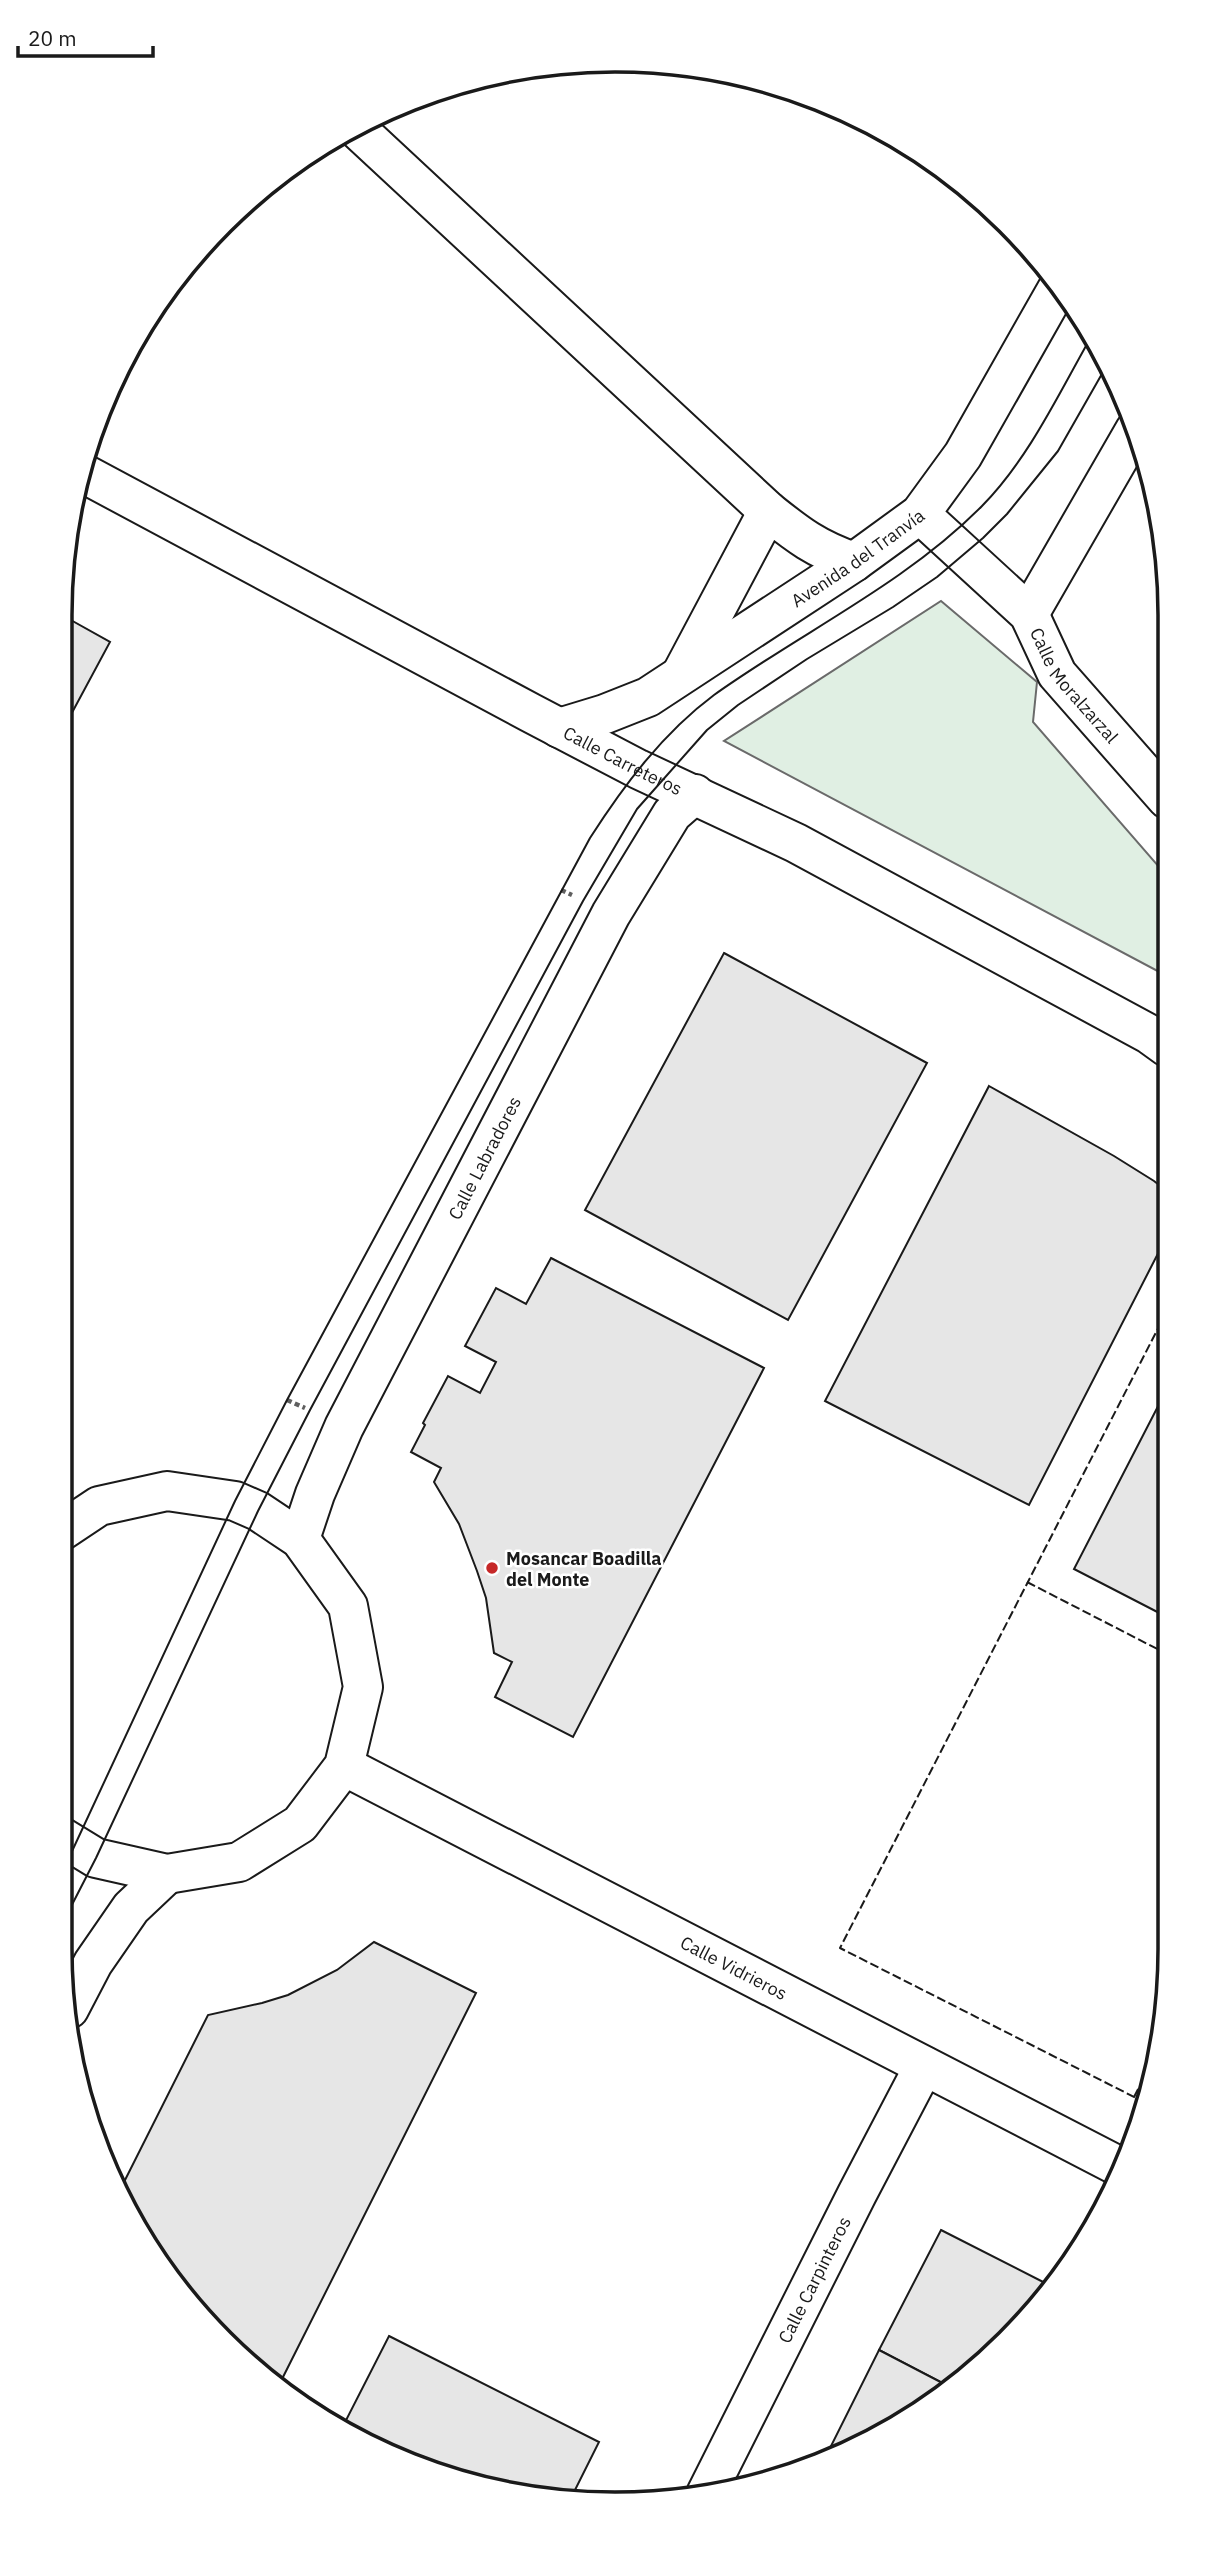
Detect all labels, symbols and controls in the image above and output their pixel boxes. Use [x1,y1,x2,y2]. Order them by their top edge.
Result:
scale bar [18,14,152,58]
text: 20 m [28,24,77,52]
street label: Avenida del Tranvía [786,503,929,612]
street label: Calle Moralzarzal [1025,624,1124,748]
street label: Calle Carreteros [560,721,686,800]
street label: Calle Labradores [443,1092,526,1223]
place label: Mosancar Boadilla del Monte [506,1547,662,1591]
marker: Mosancar Boadilla del Monte [484,1560,500,1576]
street label: Calle Vidrieros [677,1930,791,2005]
street label: Calle Carpinteros [772,2212,855,2347]

